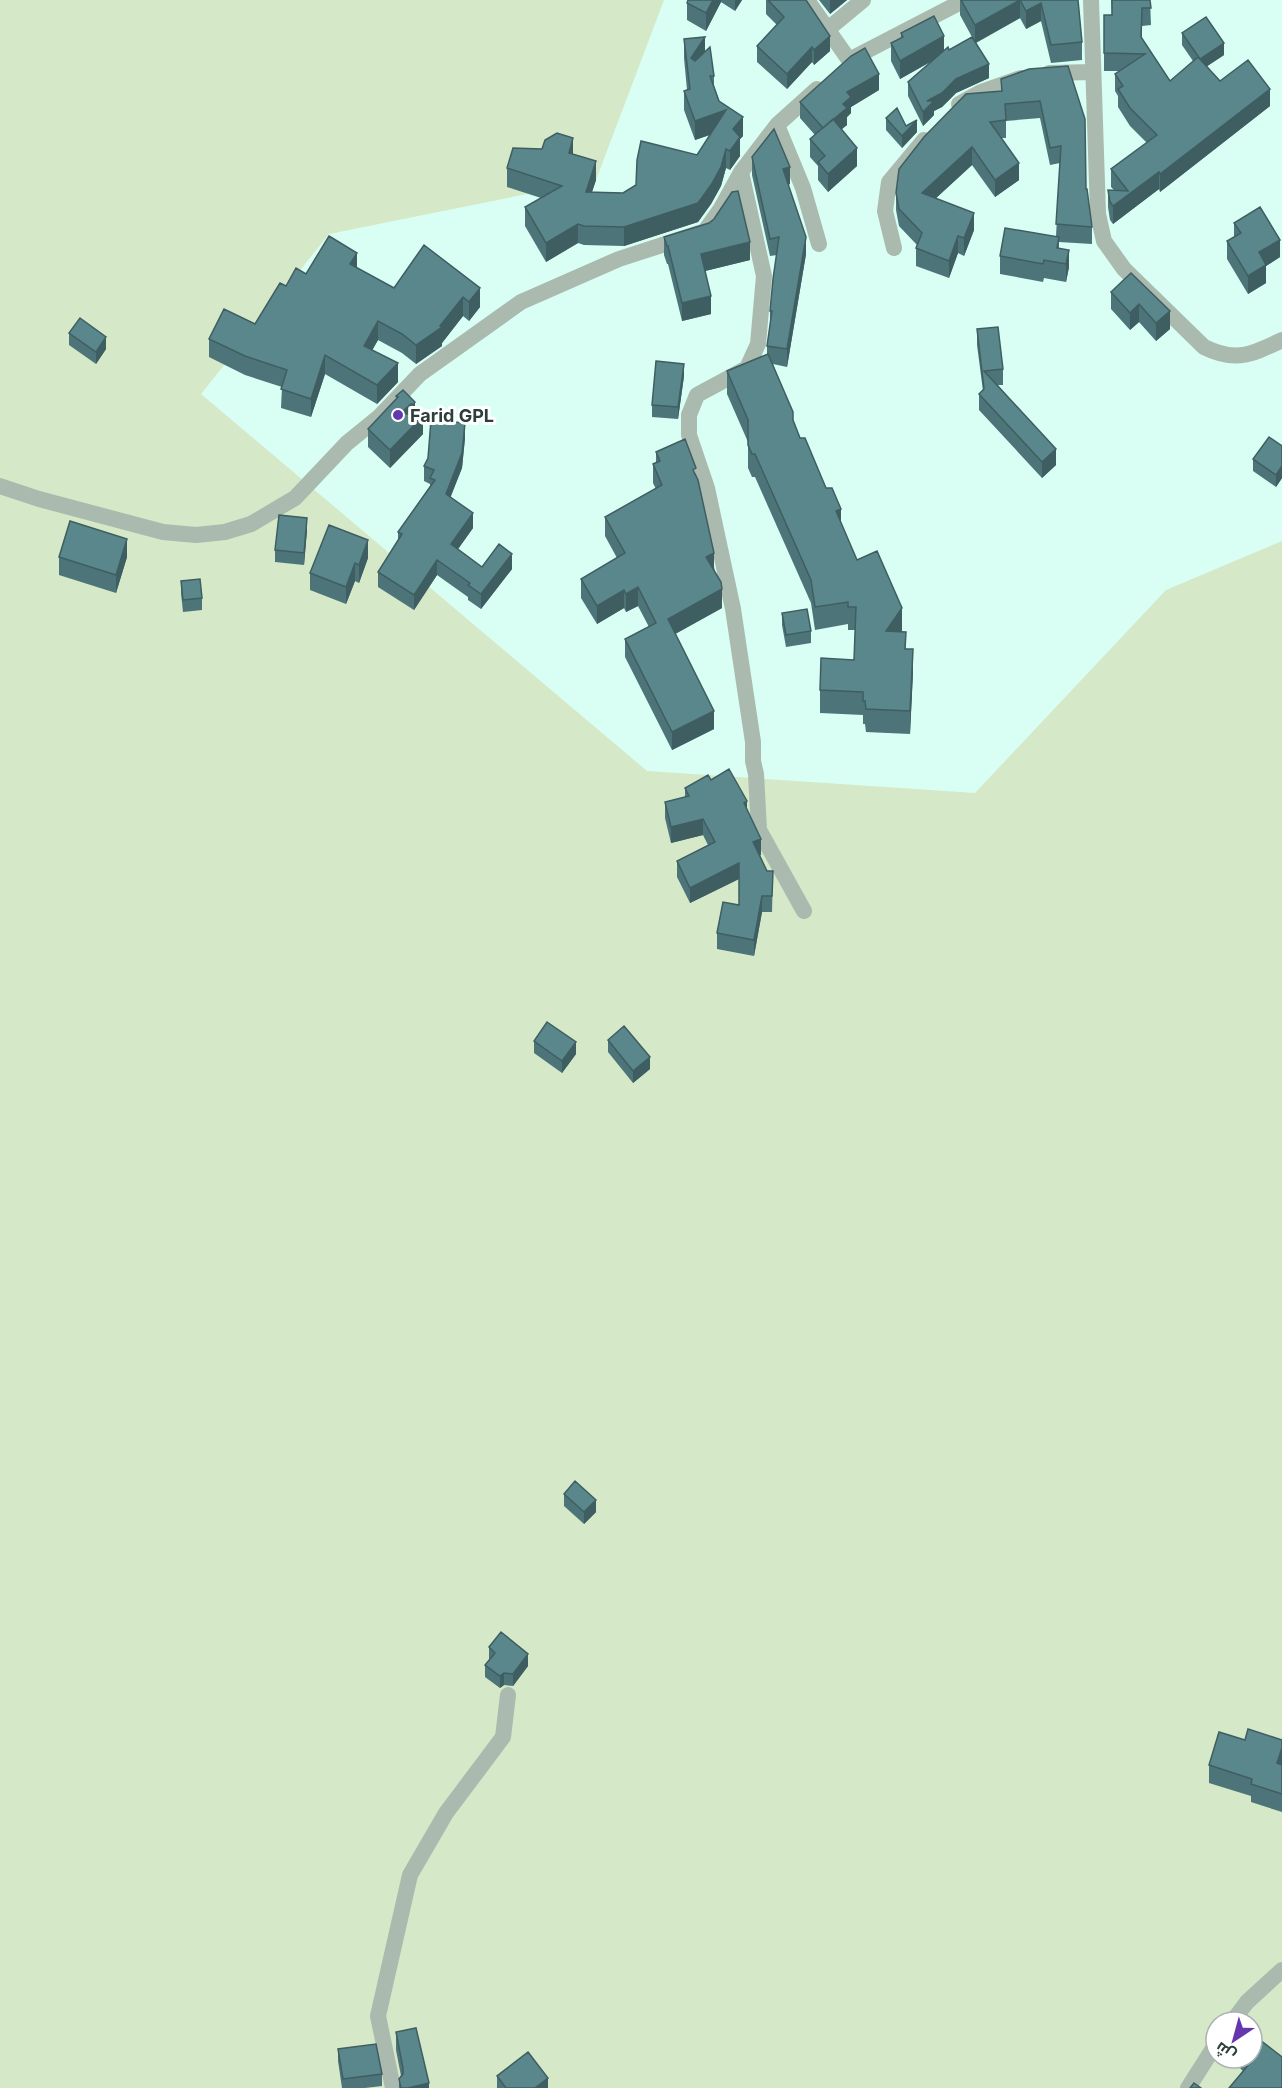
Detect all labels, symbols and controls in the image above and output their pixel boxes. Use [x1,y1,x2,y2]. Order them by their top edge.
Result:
place label: Farid GPL [410,405,494,426]
marker: Farid GPL [391,408,405,422]
north arrow [1204,2010,1264,2070]
text: ش [1211,2038,1239,2066]

